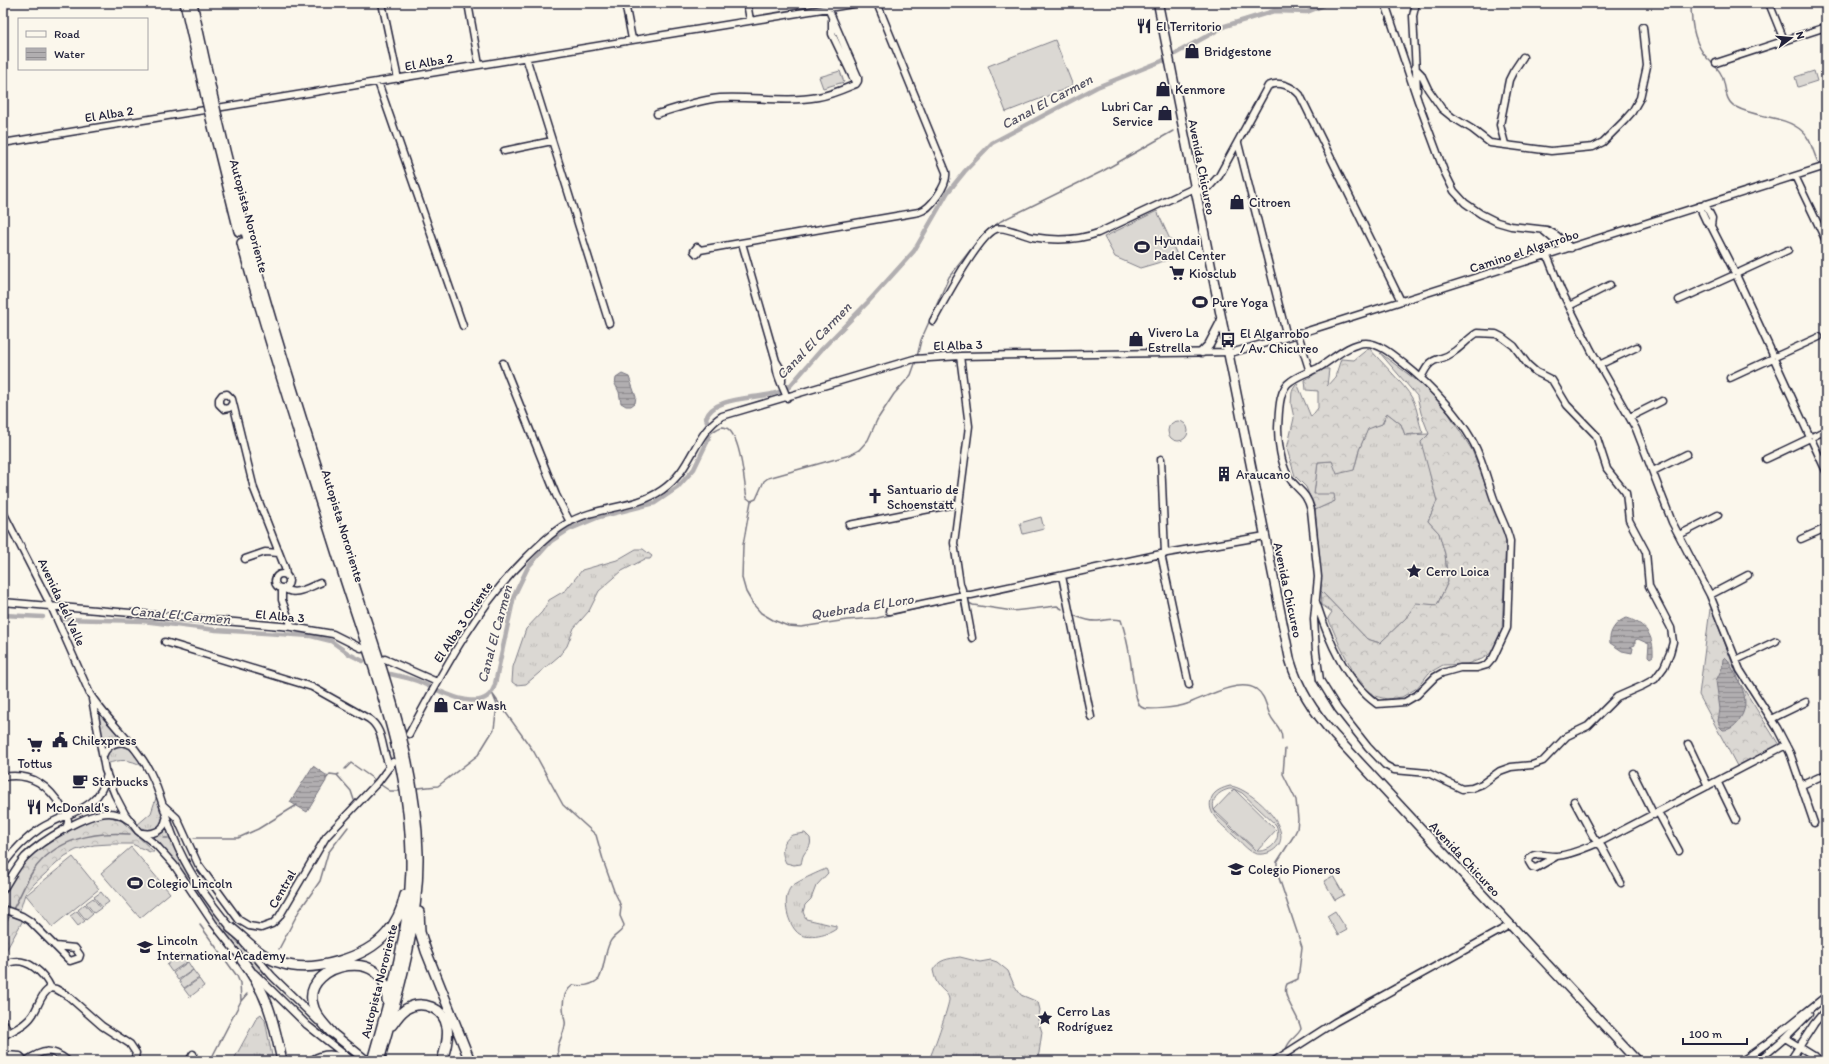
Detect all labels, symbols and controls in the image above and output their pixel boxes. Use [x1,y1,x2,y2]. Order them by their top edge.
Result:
restaurant icon: El Territorio [1135,17,1153,35]
legend [18,18,148,70]
north arrow [1771,18,1811,58]
place label: El Territorio [1156,19,1222,34]
text: Road [54,27,80,41]
text: N [1793,30,1807,41]
shop icon: Bridgestone [1183,42,1201,60]
place label: Bridgestone [1204,44,1272,59]
text: Water [54,47,85,61]
street label: El Alba 2 [404,50,455,74]
water label: Canal El Carmen [999,70,1096,133]
shop icon: Kenmore [1154,80,1172,98]
place label: Kenmore [1175,82,1225,97]
place label: Lubri Car Service [1101,99,1154,129]
street label: El Alba 2 [84,103,135,125]
shop icon: Lubri Car Service [1156,104,1174,122]
street label: Avenida Chicureo [1185,118,1219,216]
street label: Autopista Nororiente [227,158,271,274]
shop icon: Citroen [1228,193,1246,211]
place label: Citroen [1249,195,1291,210]
street label: Camino el Algarrobo [1467,226,1581,276]
place label: Hyundai Padel Center [1154,233,1226,263]
sports icon: Hyundai Padel Center [1133,238,1151,256]
supermarket icon: Kiosclub [1168,264,1186,282]
place label: Kiosclub [1189,266,1237,281]
sports icon: Pure Yoga [1191,293,1209,311]
place label: Pure Yoga [1212,295,1268,310]
water label: Canal El Carmen [773,298,856,383]
place label: Vivero La Estrella [1148,325,1199,355]
place label: El Algarrobo / Av. Chicureo [1240,326,1319,356]
shop icon: Vivero La Estrella [1127,330,1145,348]
bus stop icon: El Algarrobo / Av. Chicureo [1219,331,1237,349]
street label: El Alba 3 [933,337,983,353]
building icon: Araucano [1215,465,1233,483]
place label: Araucano [1236,467,1290,482]
street label: Autopista Nororiente [319,468,367,584]
place label: Santuario de Schoenstatt [887,482,959,512]
church icon: Santuario de Schoenstatt [866,487,884,505]
street label: Avenida Chicureo [1271,541,1306,639]
street label: Avenida del Valle [35,556,89,648]
place icon: Cerro Loica [1405,562,1423,580]
place label: Cerro Loica [1426,564,1490,579]
street label: El Alba 3 Oriente [430,579,496,665]
water label: Canal El Carmen [474,582,517,685]
water label: Quebrada El Loro [809,590,915,624]
water label: Canal El Carmen [129,602,232,628]
street label: El Alba 3 [255,606,305,626]
shop icon: Car Wash [432,696,450,714]
place label: Car Wash [453,698,507,713]
public building icon: Chilexpress [51,731,69,749]
place label: Chilexpress [72,733,137,748]
supermarket icon: Tottus [26,736,44,754]
place label: Tottus [18,756,53,771]
cafe icon: Starbucks [71,772,89,790]
place label: Starbucks [92,774,148,789]
restaurant icon: McDonald's [25,798,43,816]
place label: McDonald's [46,800,110,815]
street label: Avenida Chicureo [1426,818,1504,900]
school or university icon: Colegio Pioneros [1227,860,1245,878]
place label: Colegio Pioneros [1248,862,1341,877]
street label: Central [265,867,299,911]
sports icon: Colegio Lincoln [126,874,144,892]
place label: Colegio Lincoln [147,876,233,891]
street label: Autopista Nororiente [358,922,400,1040]
place label: Lincoln International Academy [157,933,286,963]
school or university icon: Lincoln International Academy [136,938,154,956]
place label: Cerro Las Rodríguez [1057,1004,1113,1034]
place icon: Cerro Las Rodríguez [1036,1009,1054,1027]
scale bar [1683,1020,1747,1046]
text: 100 m [1689,1027,1722,1041]

